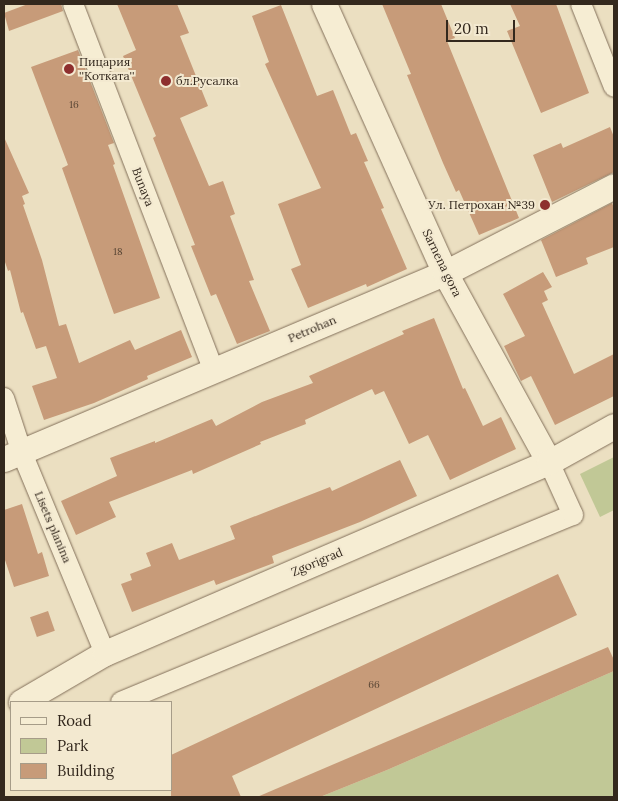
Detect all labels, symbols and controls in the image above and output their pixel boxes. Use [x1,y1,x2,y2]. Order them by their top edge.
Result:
scale bar [448,10,517,42]
text: 20 m [454,19,489,38]
place label: Пицария ''Котката'' [79,55,135,83]
marker: Пицария ''Котката'' [63,63,75,75]
place label: бл.Русалка [176,74,238,88]
marker: бл.Русалка [160,75,172,87]
house number: 16 [69,99,79,111]
street label: Bunaya [129,166,157,208]
place label: Ул. Петрохан №39 [428,198,535,212]
marker: Ул. Петрохан №39 [539,199,551,211]
street label: Sarnena gora [419,227,465,299]
house number: 18 [113,246,123,258]
street label: Petrohan [286,312,338,346]
street label: Lisets planina [31,489,75,565]
street label: Zgorigrad [289,545,345,579]
house number: 66 [368,679,380,691]
legend [10,701,172,791]
text: Road [57,711,92,730]
text: Park [57,736,88,755]
text: Building [57,761,114,780]

